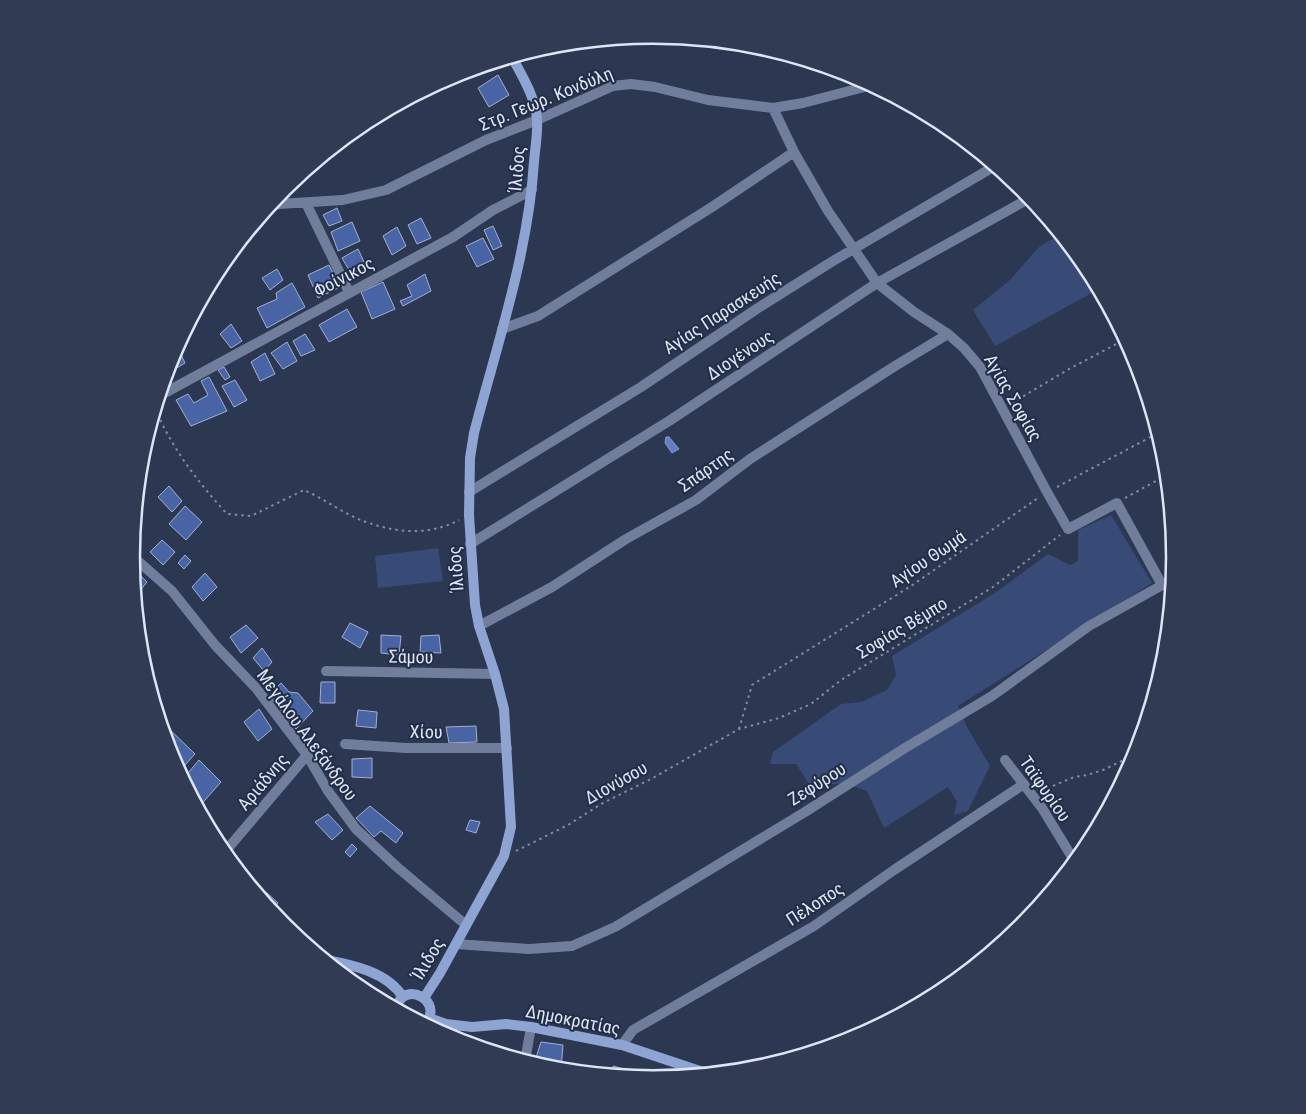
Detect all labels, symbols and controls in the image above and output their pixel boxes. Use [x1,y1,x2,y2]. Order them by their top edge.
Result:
street label: Στρ. Γεωρ. Κονδύλη [476,62,616,135]
street label: Ίλιδος [504,145,529,194]
street label: Φοίνικος [310,252,377,301]
street label: Αγίας Παρασκευής [659,267,784,358]
street label: Διογένους [702,325,777,384]
street label: Αγίας Σοφίας [980,351,1047,445]
street label: Σπάρτης [674,443,737,496]
street label: Αγίου Θωμά [886,526,970,591]
street label: Ίλιδος [443,545,468,594]
street label: Σοφίας Βέμπο [853,592,951,663]
street label: Σάμου [389,646,434,667]
street label: Μεγάλου Αλεξάνδρου [253,665,362,804]
street label: Χίου [409,721,443,742]
street label: Αριάδνης [233,749,292,814]
street label: Ταϊφυρίου [1015,752,1075,825]
street label: Διονύσου [581,757,651,808]
street label: Ζεφύρου [784,758,850,810]
street label: Πέλοπος [782,877,847,930]
street label: Ίλιδος [406,934,448,985]
street label: Δημοκρατίας [524,1000,622,1039]

